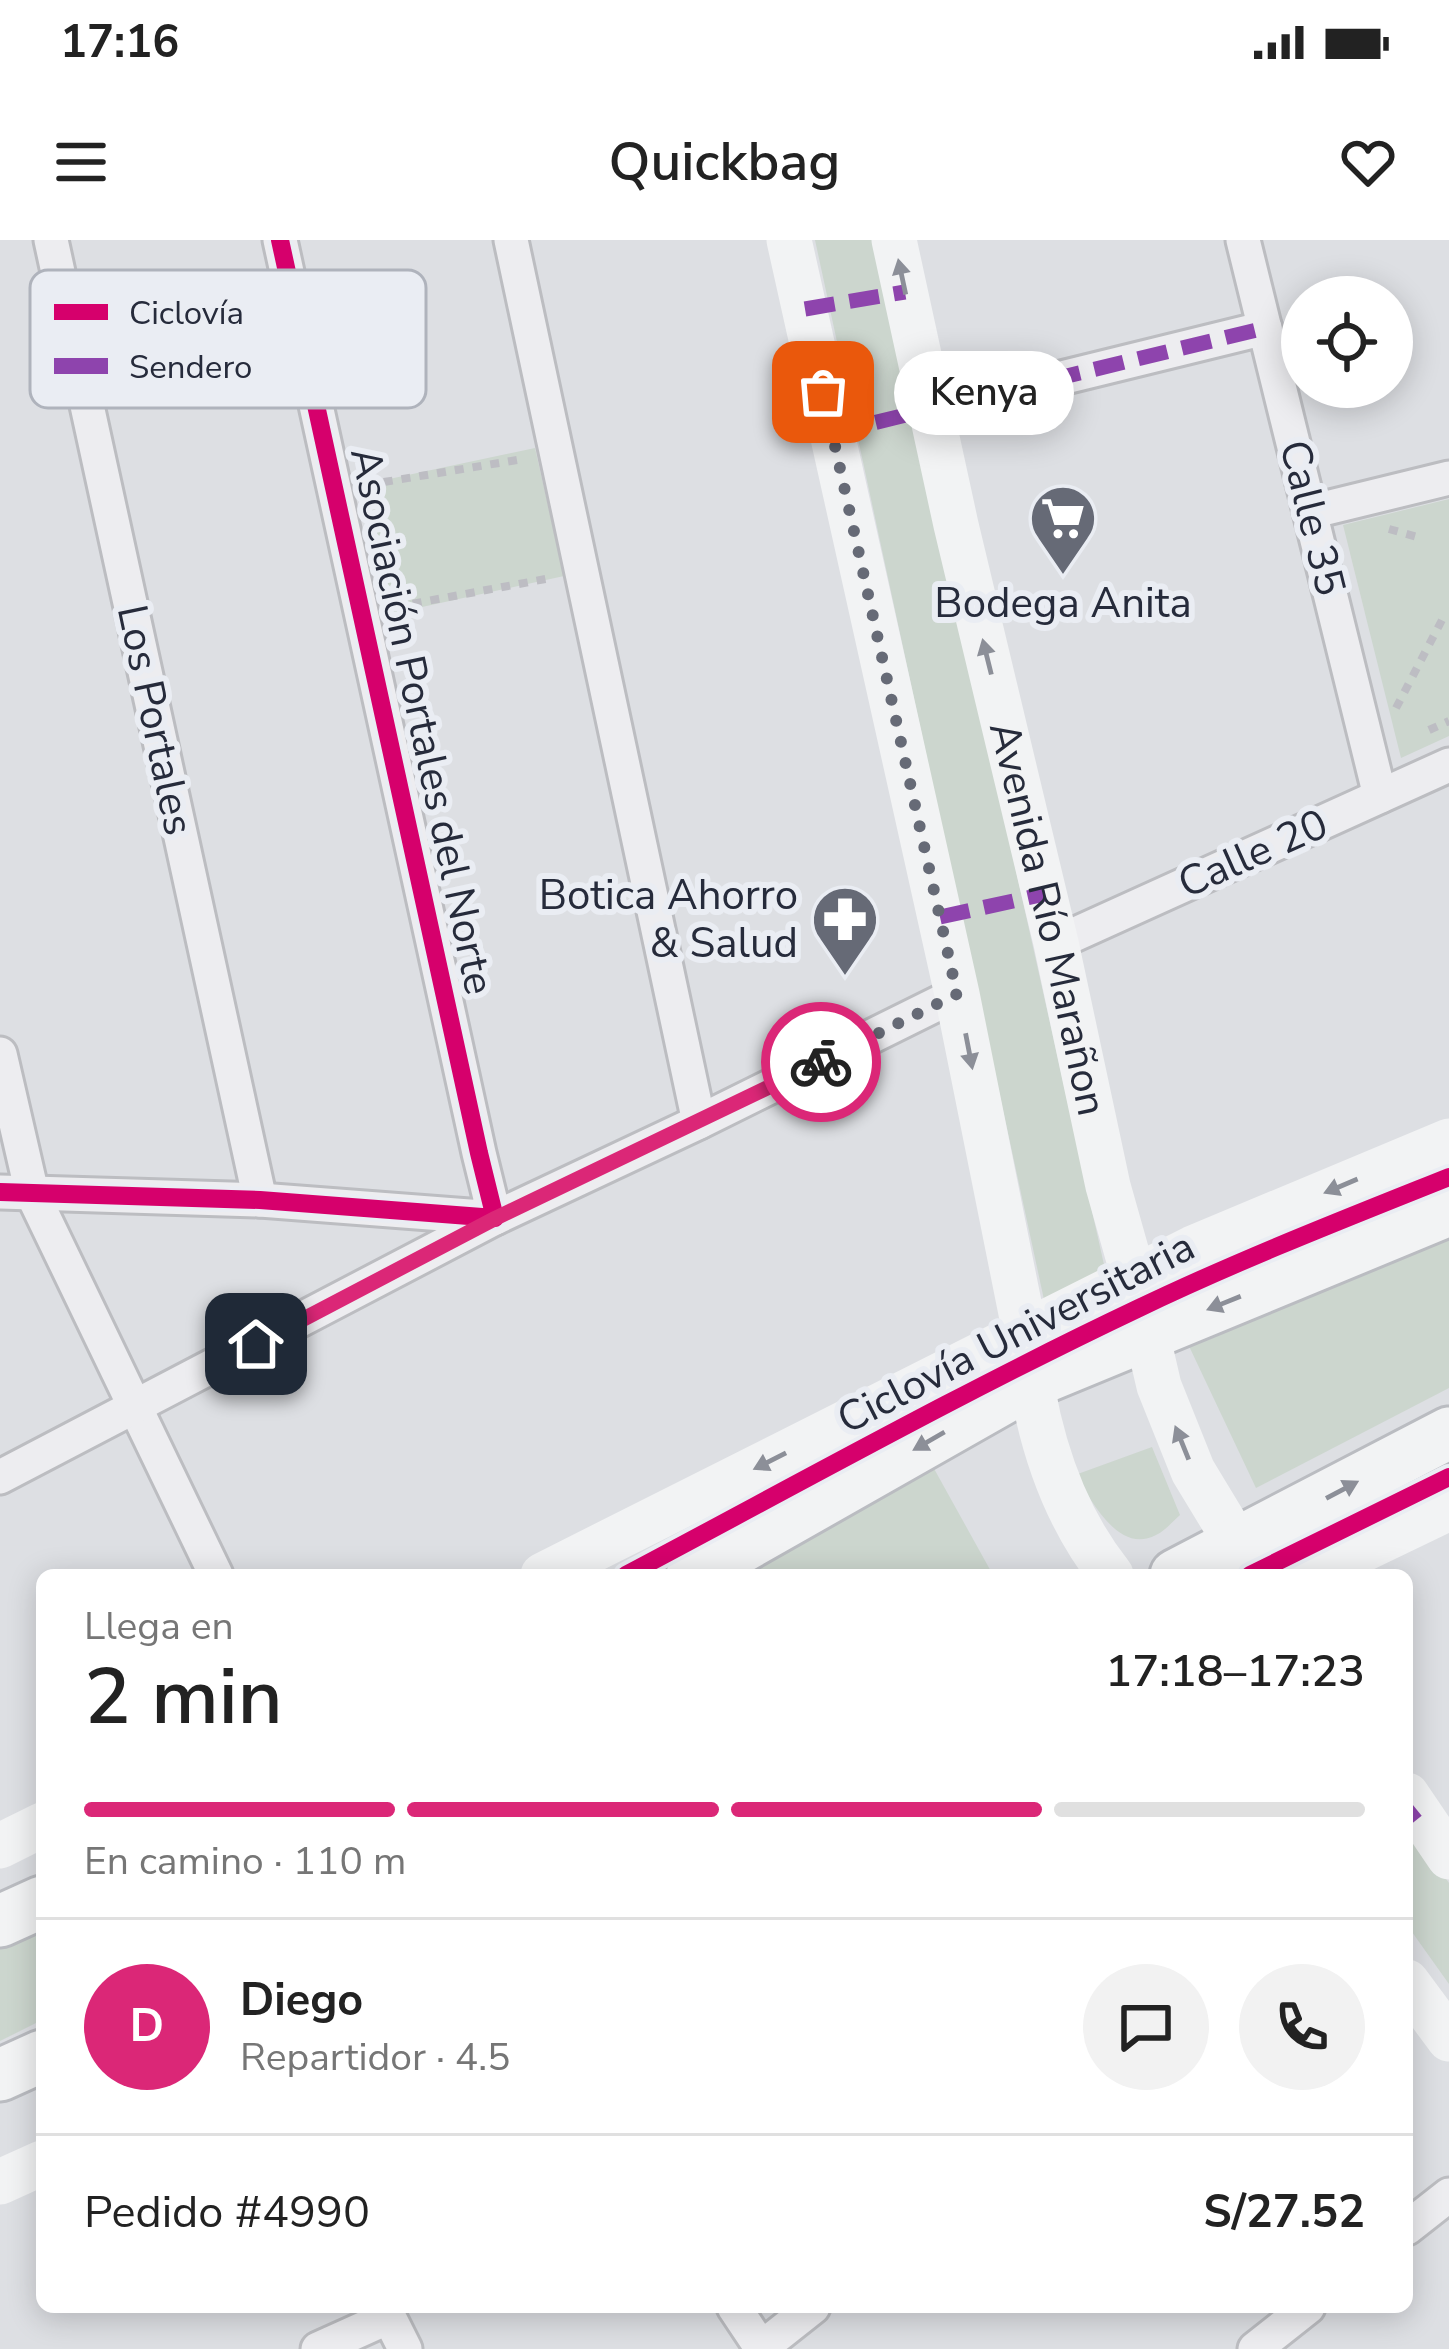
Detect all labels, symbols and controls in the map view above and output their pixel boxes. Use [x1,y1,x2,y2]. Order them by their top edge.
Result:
text: 17:16 [60,12,179,73]
text: Quickbag [609,125,840,199]
icon: menu [48,129,114,195]
icon: heart [1335,129,1401,195]
one-way arrow [891,257,910,295]
legend [30,270,426,408]
map controls [1281,276,1413,408]
button: locate [1281,276,1413,408]
text: Ciclovía [129,291,244,336]
pin [772,341,874,443]
text: Sendero [129,345,252,390]
callout: Kenya [895,350,1075,434]
icon: bag [790,359,856,425]
text: Kenya [930,366,1038,419]
street label: Calle 35 [1265,434,1359,602]
street label: Asociación Portales del Norte [336,442,508,1000]
supermarket icon: Bodega Anita [1028,483,1098,577]
place label: Bodega Anita [934,575,1192,632]
street label: Los Portales [103,600,207,840]
one-way arrow [977,638,996,676]
street label: Avenida Río Marañon [976,716,1121,1121]
street label: Calle 20 [1169,796,1337,912]
place label: Botica Ahorro & Salud [539,867,798,972]
pharmacy icon: Botica Ahorro & Salud [810,884,880,978]
courier [761,1002,881,1122]
icon: bike [788,1029,854,1095]
one-way arrow [960,1033,979,1071]
one-way arrow [1323,1177,1359,1196]
street label: Ciclovía Universitaria [828,1218,1204,1448]
pin [205,1293,307,1395]
one-way arrow [1206,1294,1242,1313]
icon: home [223,1311,289,1377]
one-way arrow [1171,1424,1190,1460]
one-way arrow [912,1429,945,1450]
one-way arrow [753,1450,788,1470]
one-way arrow [1324,1480,1359,1501]
text: Llega en [84,1600,234,1653]
text: 17:18–17:23 [1105,1641,1365,1702]
text: 2 min [84,1644,283,1751]
text: En camino · 110 m [84,1835,406,1888]
button: chat [1083,1964,1209,2090]
button: phone [1239,1964,1365,2090]
text: Diego [240,1970,363,2031]
text: D [130,1996,164,2057]
text: Repartidor · 4.5 [240,2031,511,2084]
text: Pedido #4990 [84,2182,370,2243]
text: S/27.52 [1203,2182,1365,2243]

